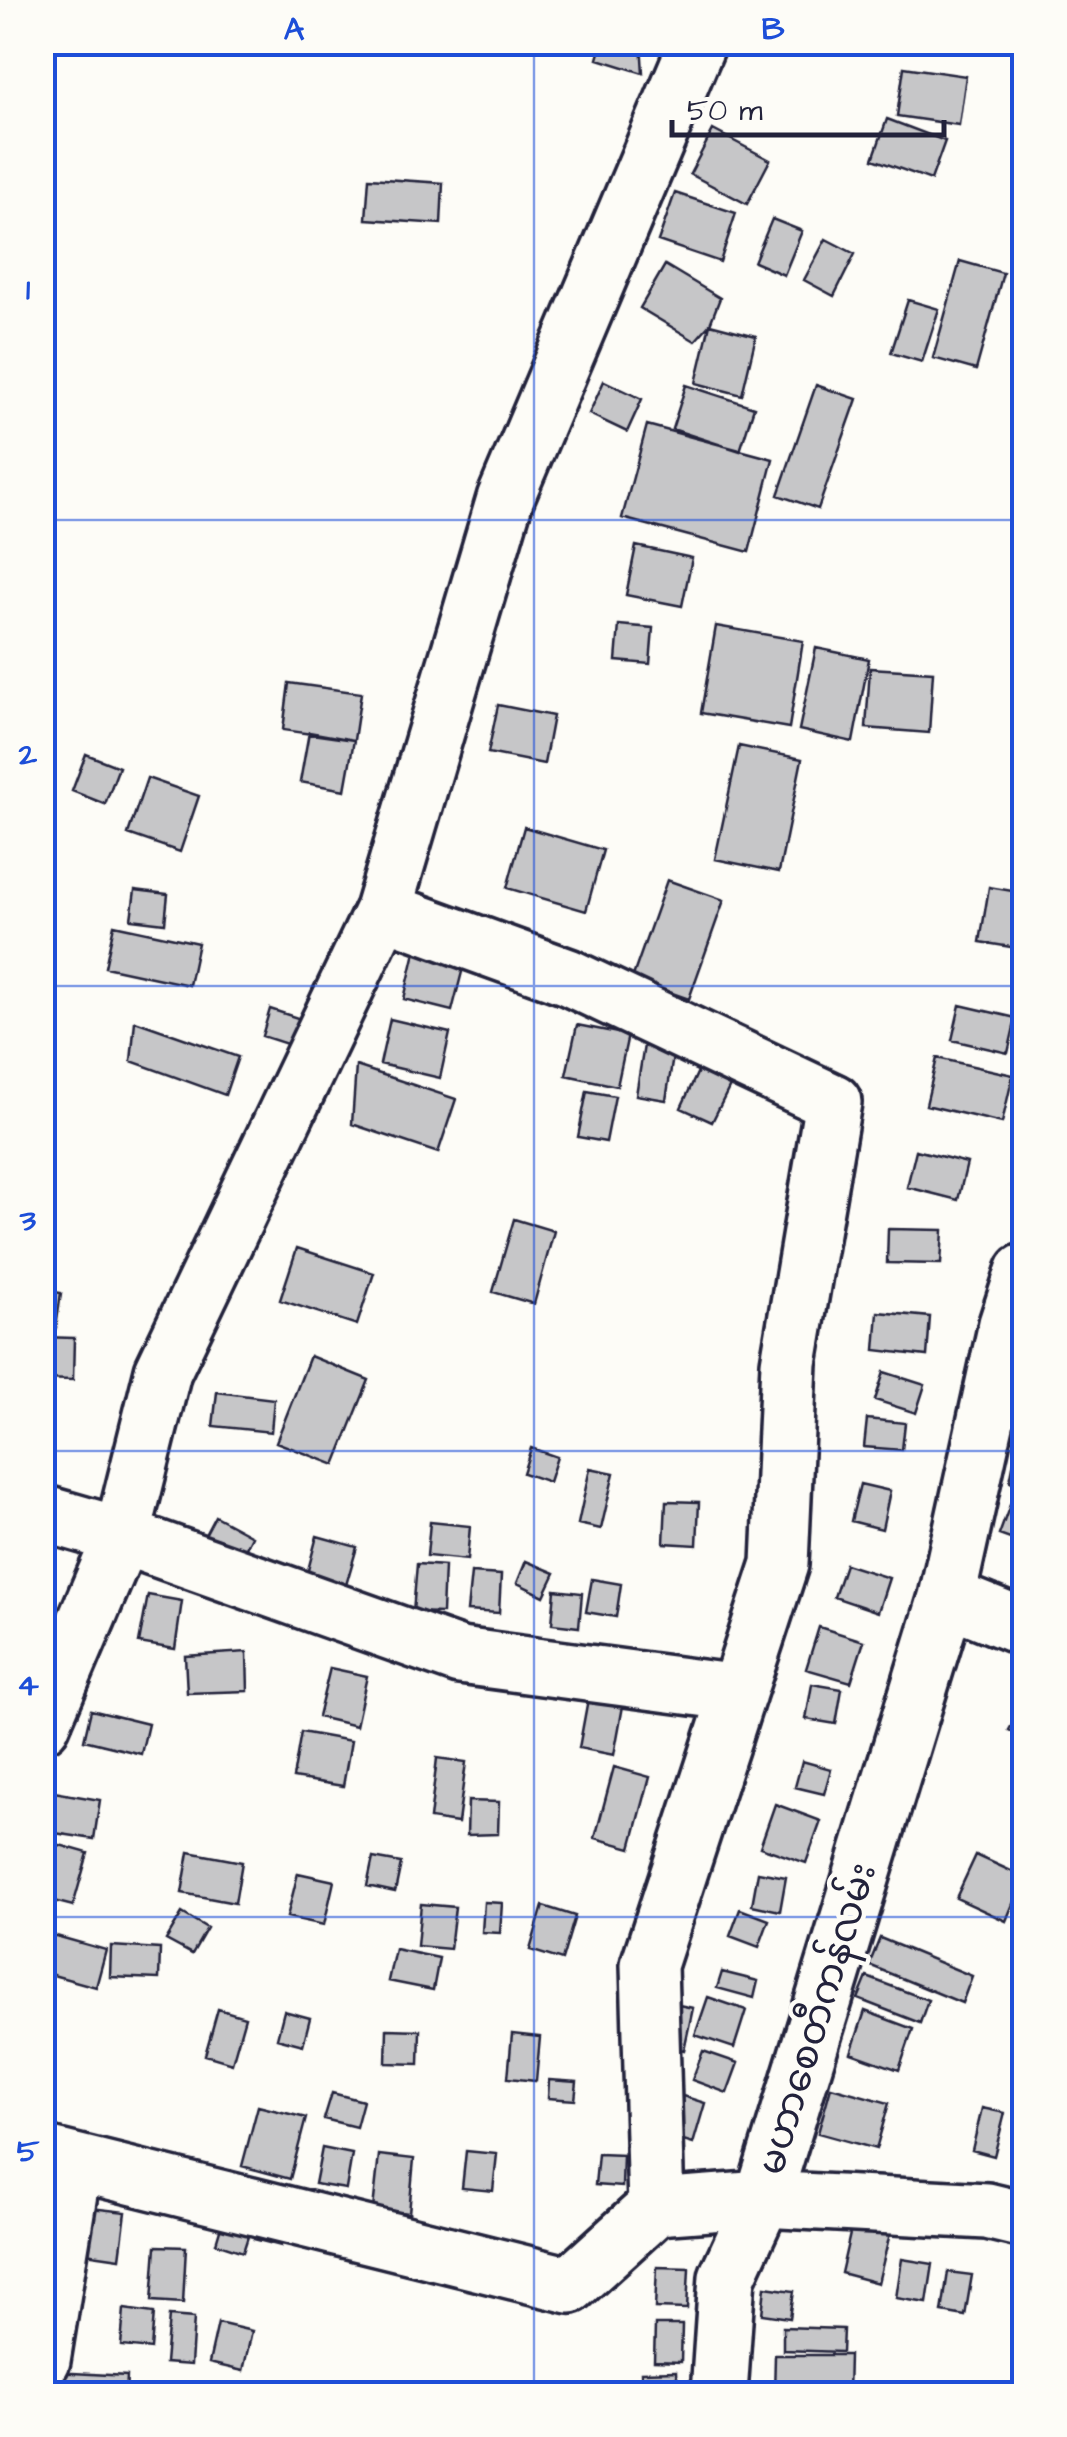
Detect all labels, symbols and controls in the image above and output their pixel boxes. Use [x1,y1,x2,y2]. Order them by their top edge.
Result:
text: A [284,7,305,52]
text: B [762,7,785,52]
scale bar [672,75,944,137]
text: 50 m [687,90,763,132]
text: 1 [26,267,30,312]
text: 2 [18,732,38,777]
text: 3 [19,1198,37,1243]
text: 4 [17,1663,39,1708]
street label: မဟာစေတီကန်လမ်း [744,1856,893,2182]
text: 5 [17,2129,40,2174]

